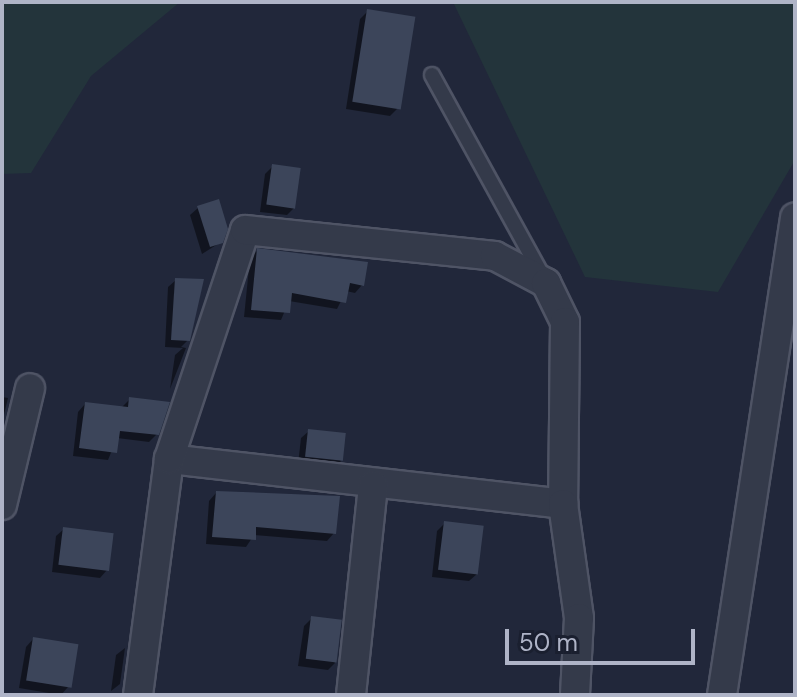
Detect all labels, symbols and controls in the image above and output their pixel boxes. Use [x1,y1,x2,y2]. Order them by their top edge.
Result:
scale bar [509,613,699,663]
text: 50 m [519,627,578,658]

